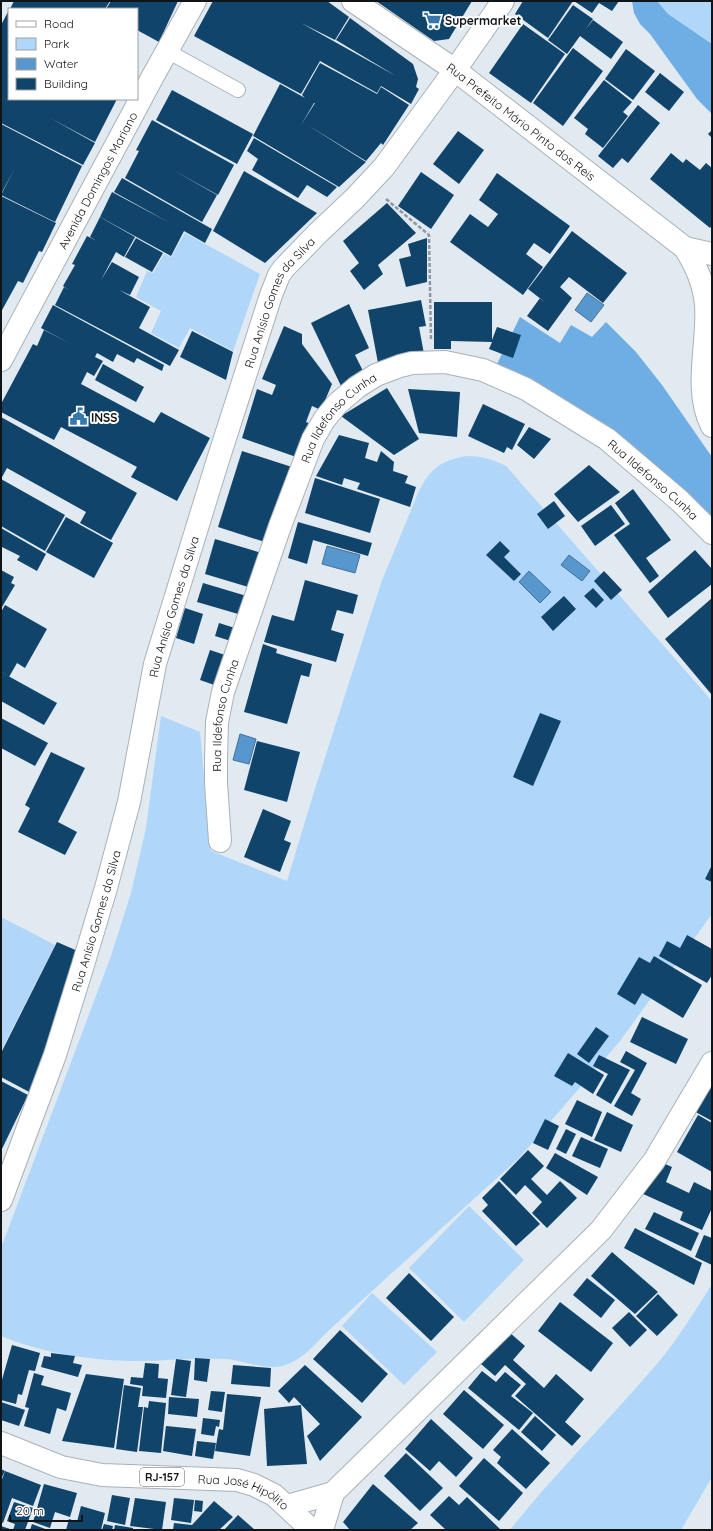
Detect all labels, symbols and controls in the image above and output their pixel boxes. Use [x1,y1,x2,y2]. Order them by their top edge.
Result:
legend [8,8,138,100]
supermarket icon: Supermarket [422,10,442,30]
place label: Supermarket [445,13,521,28]
text: Road [44,16,74,31]
text: Park [44,36,69,51]
text: Water [44,56,79,71]
street label: Rua Prefeito Mário Pinto dos Reis [444,59,599,184]
text: Building [44,76,88,91]
street label: Avenida Domingos Mariano [54,109,140,251]
street label: Rua Anísio Gomes da Silva [241,234,318,370]
street label: Rua Ildefonso Cunha [297,369,379,465]
public building icon: INSS [68,407,88,427]
place label: INSS [91,410,117,425]
street label: Rua Ildefonso Cunha [605,436,702,523]
street label: Rua Anísio Gomes da Silva [145,534,202,678]
street label: Rua Ildefonso Cunha [209,657,241,772]
street label: Rua Anísio Gomes da Silva [68,848,123,993]
road number: RJ-157 [140,1468,184,1486]
street label: Rua José Hipólito [198,1471,292,1513]
scale bar [10,1497,82,1523]
text: 20 m [16,1503,44,1518]

